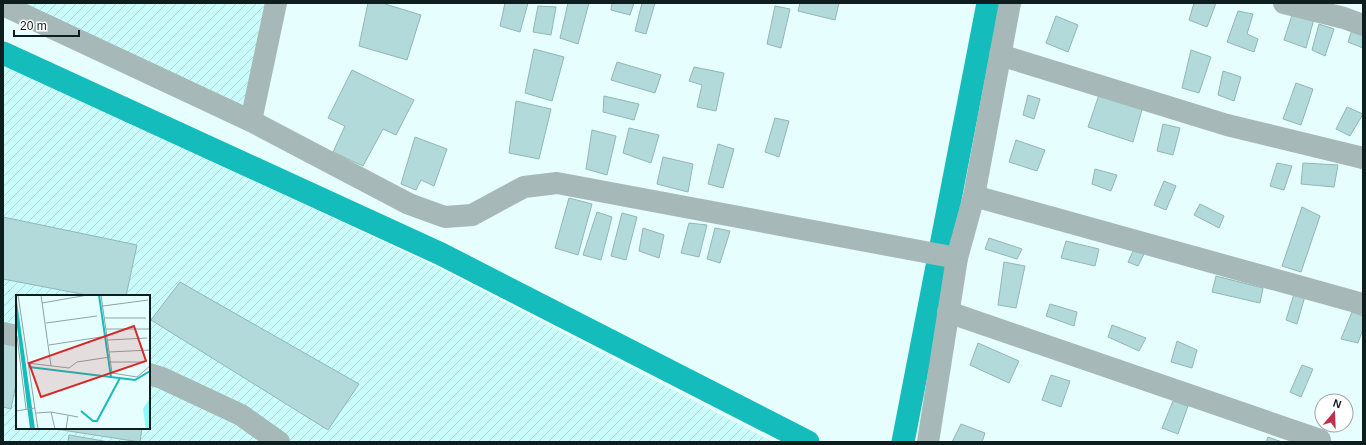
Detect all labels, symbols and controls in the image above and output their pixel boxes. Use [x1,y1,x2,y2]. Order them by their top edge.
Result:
scale bar [14,12,79,38]
text: 20 m [20,19,47,33]
inset map [16,295,150,429]
north arrow [1314,393,1354,433]
text: N [1332,397,1343,411]

